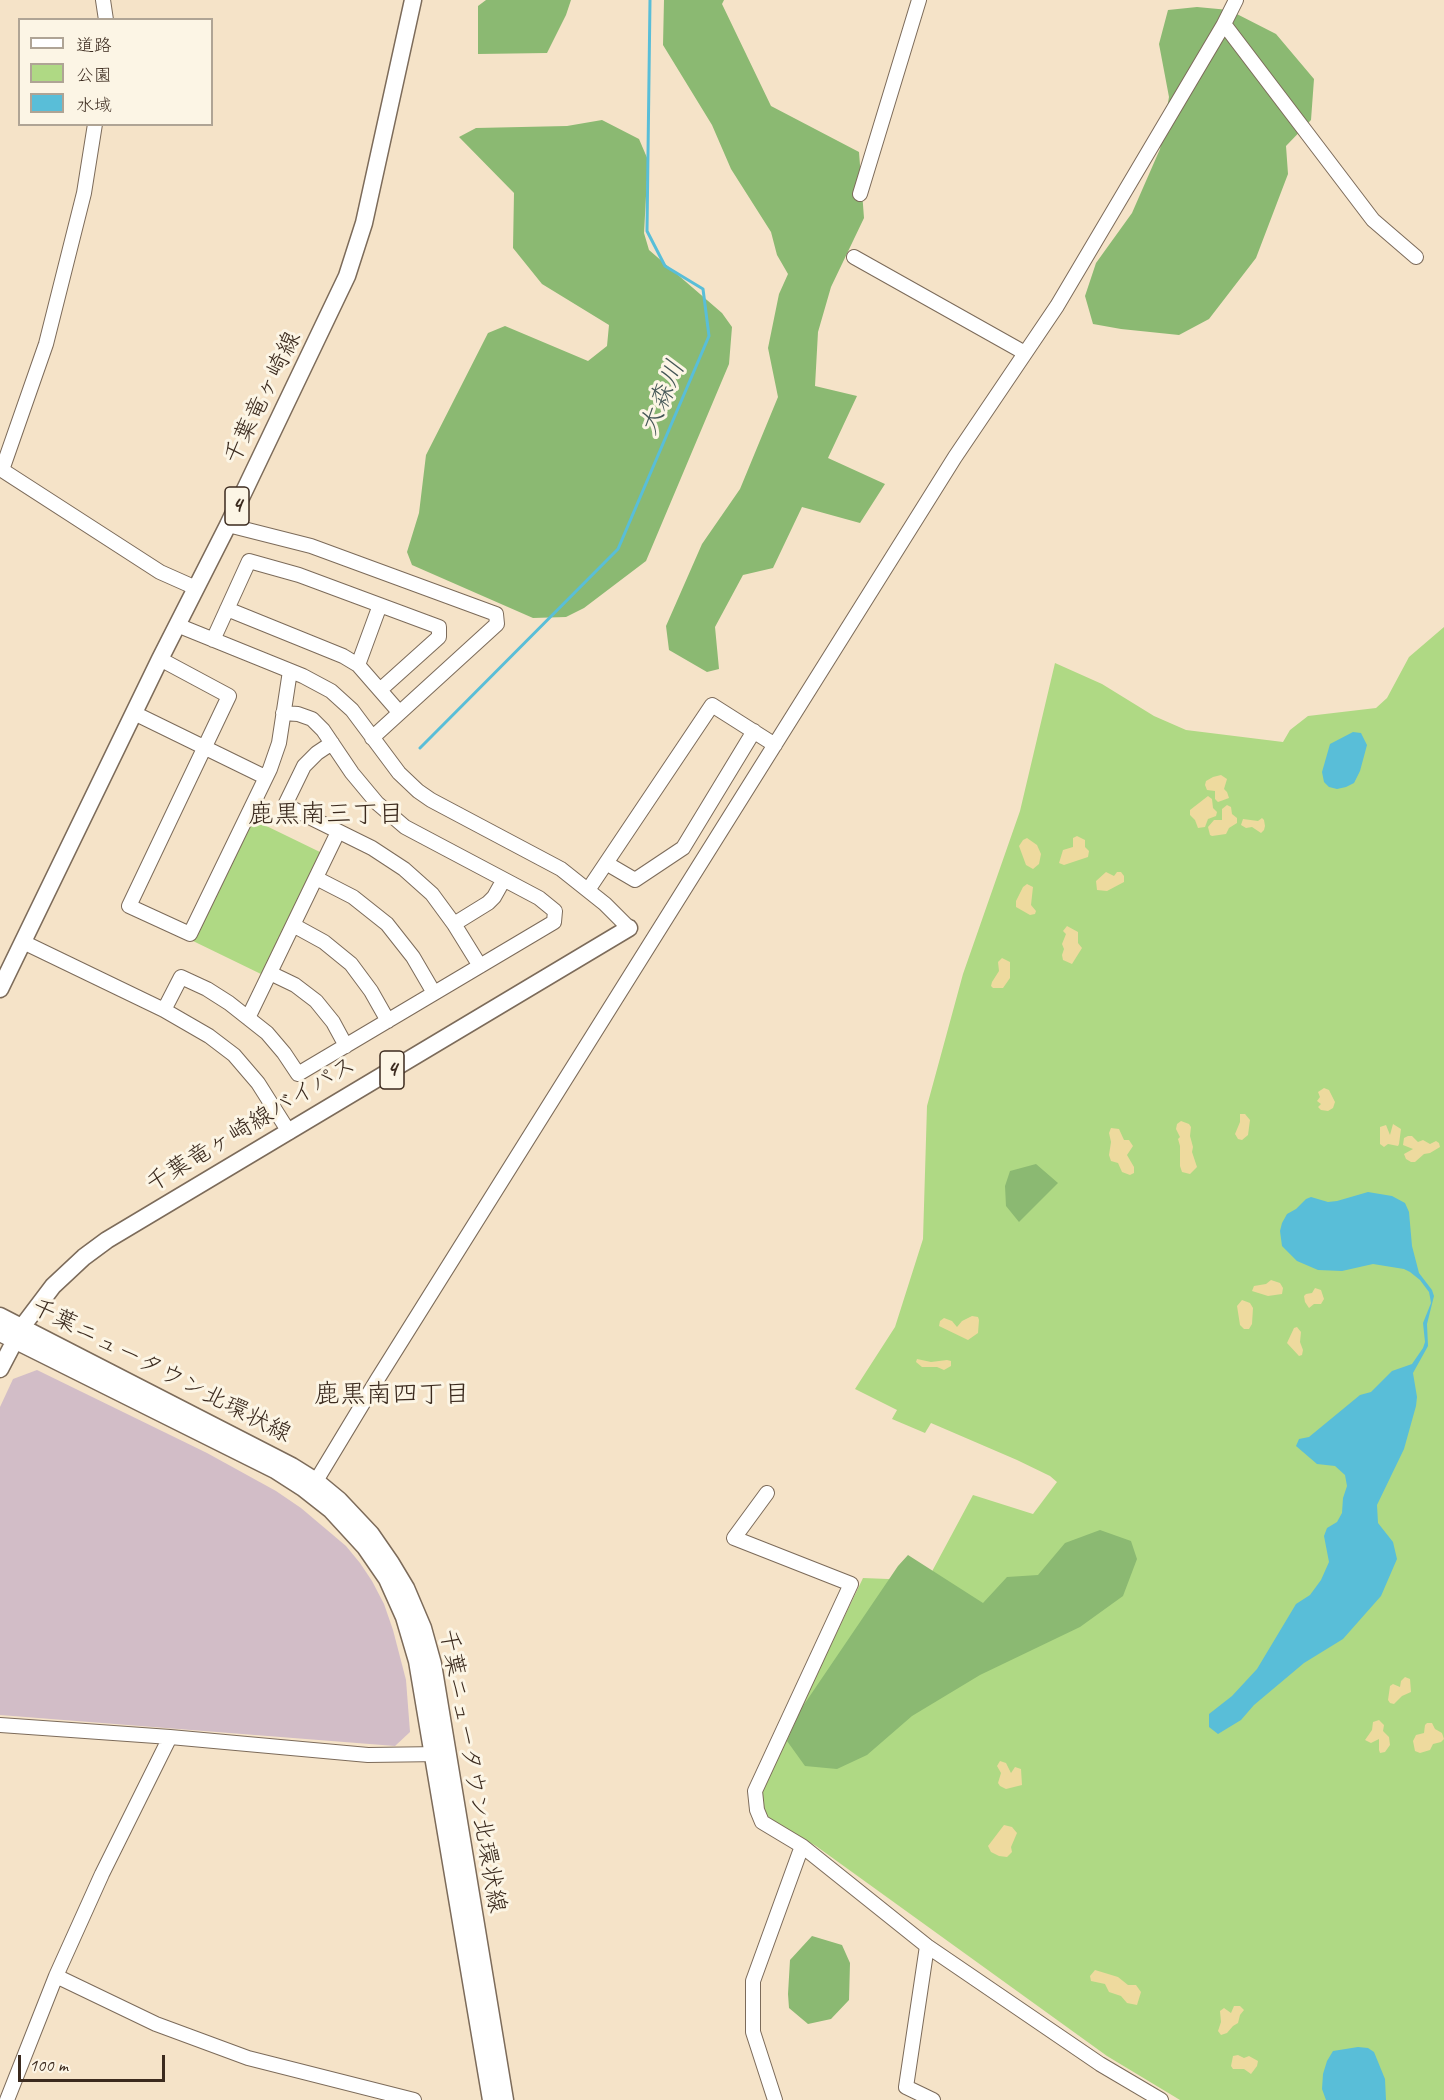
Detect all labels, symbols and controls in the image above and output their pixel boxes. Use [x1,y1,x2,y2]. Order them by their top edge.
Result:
legend [18,18,213,126]
text: 道路 [76,34,112,56]
text: 公園 [76,64,112,86]
text: 水域 [76,94,112,116]
street label: 千葉竜ヶ崎線 [218,327,308,469]
water label: 大森川 [633,356,693,440]
road number: 4 [225,487,249,525]
district label: 鹿黒南三丁目 [248,799,404,831]
street label: 千葉竜ヶ崎線バイパス [141,1051,361,1199]
road number: 4 [380,1051,404,1089]
street label: 千葉ニュータウン北環状線 [26,1293,296,1449]
district label: 鹿黒南四丁目 [314,1379,470,1411]
street label: 千葉ニュータウン北環状線 [433,1627,511,1915]
scale bar [21,2043,168,2081]
text: 100 m [29,2054,68,2076]

